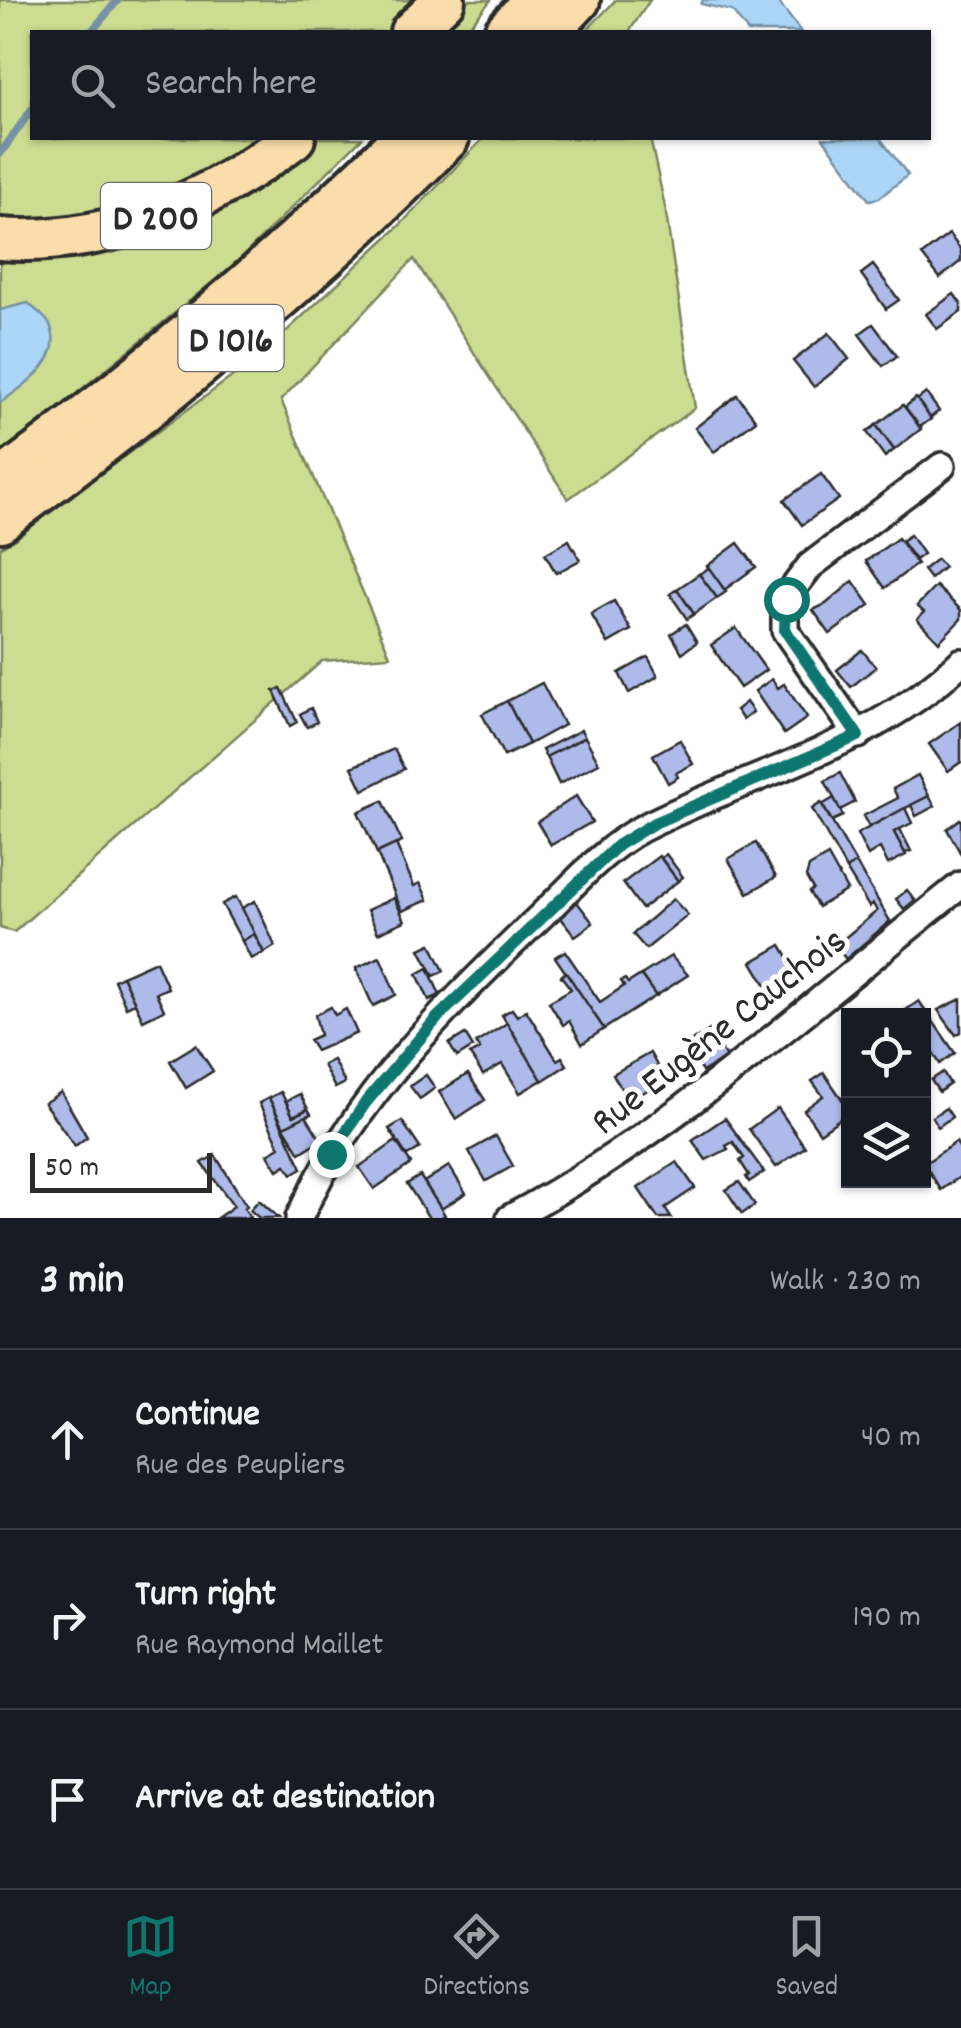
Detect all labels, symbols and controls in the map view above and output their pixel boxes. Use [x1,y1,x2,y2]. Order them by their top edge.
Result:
search box [30,30,931,140]
icon: search [65,58,120,113]
text: Search here [145,58,317,113]
road number: D 200 [101,183,211,249]
road number: D 1016 [178,305,284,371]
route start [764,577,810,623]
street label: Rue Eugène Cauchois [581,916,861,1152]
map controls [841,1008,931,1188]
button: locate [841,1008,931,1098]
button: layers [841,1098,931,1188]
route end [309,1132,355,1178]
scale bar [30,1148,212,1192]
text: 50 m [45,1150,99,1190]
text: 3 min [40,1253,124,1313]
text: Walk · 230 m [770,1260,921,1306]
text: Continue [135,1389,260,1444]
icon: ahead [40,1412,95,1467]
text: 40 m [861,1416,921,1462]
text: Rue des Peupliers [135,1444,346,1490]
text: Turn right [135,1569,276,1624]
icon: right [40,1592,95,1647]
text: 190 m [853,1596,921,1642]
text: Rue Raymond Maillet [135,1624,383,1670]
icon: arrive [40,1772,95,1827]
text: Arrive at destination [135,1772,435,1827]
tab: Map [123,1909,178,2009]
tab: Directions [424,1909,530,2009]
tab: Saved [776,1909,838,2009]

